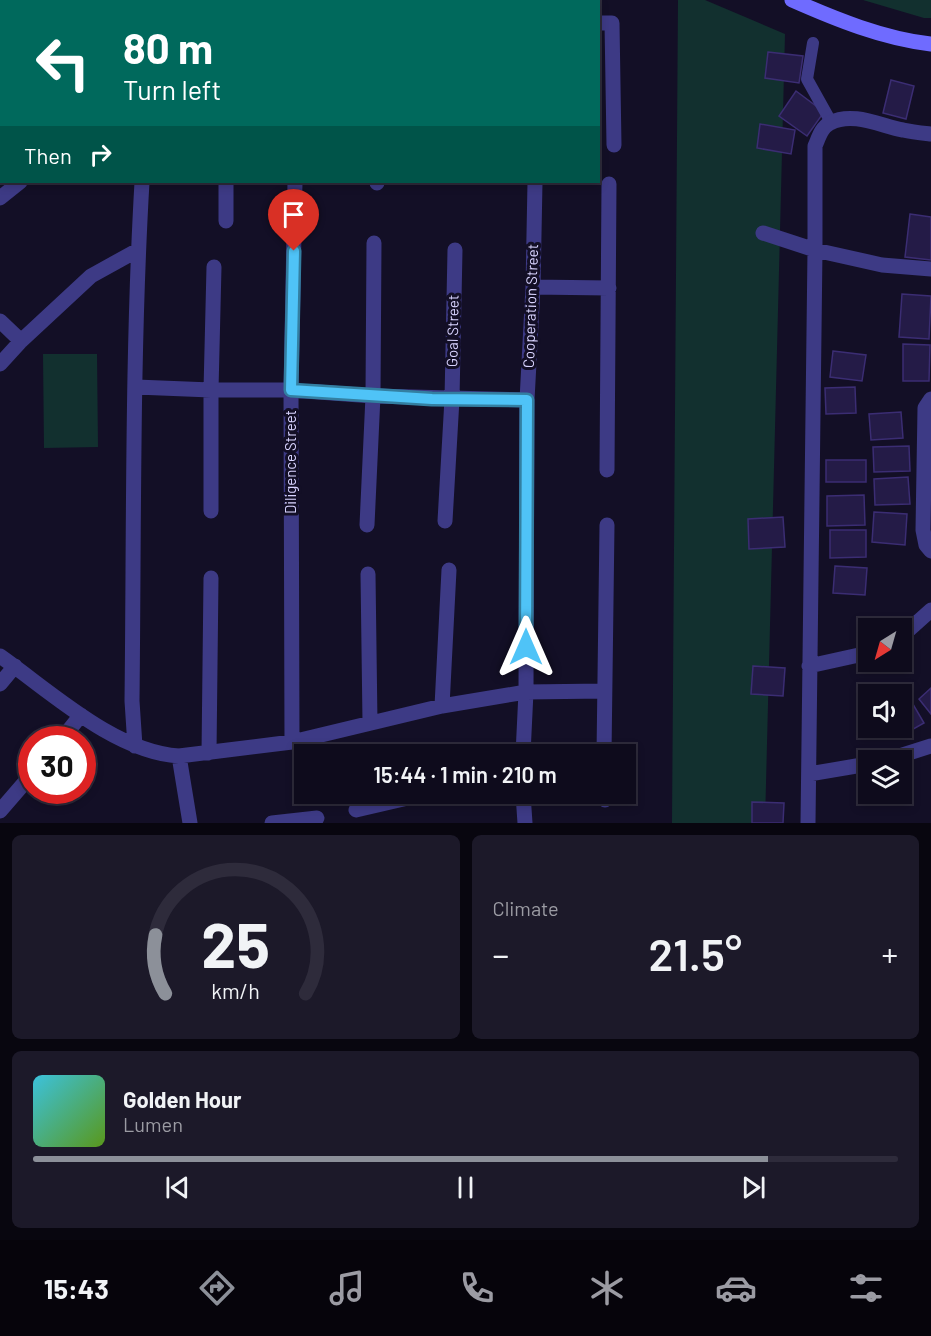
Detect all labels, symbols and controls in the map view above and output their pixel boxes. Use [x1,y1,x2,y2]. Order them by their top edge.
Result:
text: 80 m [123,22,213,72]
icon: left [24,24,102,102]
text: Turn left [123,73,221,105]
icon: right [84,138,117,171]
text: Then [24,142,72,168]
pin [268,189,319,251]
icon: arrive [277,198,310,231]
street label: Cooperation Street [519,244,541,368]
street label: Goal Street [442,295,462,367]
street label: Diligence Street [281,410,299,514]
position arrow [494,615,558,679]
north arrow [858,618,912,672]
map controls [858,618,912,804]
button: sound [858,684,912,738]
speed limit sign: 30 [18,726,96,804]
button: layers [858,750,912,804]
text: 15:44 · 1 min · 210 m [373,761,557,787]
text: Climate [493,896,559,920]
text: 25 [201,906,270,980]
text: 21.5° [649,926,742,980]
text: − [493,934,509,974]
text: + [881,934,898,974]
text: km/h [211,978,260,1003]
text: Golden Hour [123,1086,241,1112]
text: Lumen [123,1112,183,1136]
icon: previous [161,1171,194,1204]
icon: pause [449,1171,482,1204]
icon: next [737,1171,770,1204]
icon: directions [196,1267,238,1309]
icon: music [326,1267,368,1309]
icon: phone [456,1267,498,1309]
icon: climate [586,1267,628,1309]
icon: car [715,1267,757,1309]
icon: filters [845,1267,887,1309]
text: 15:43 [44,1272,109,1304]

